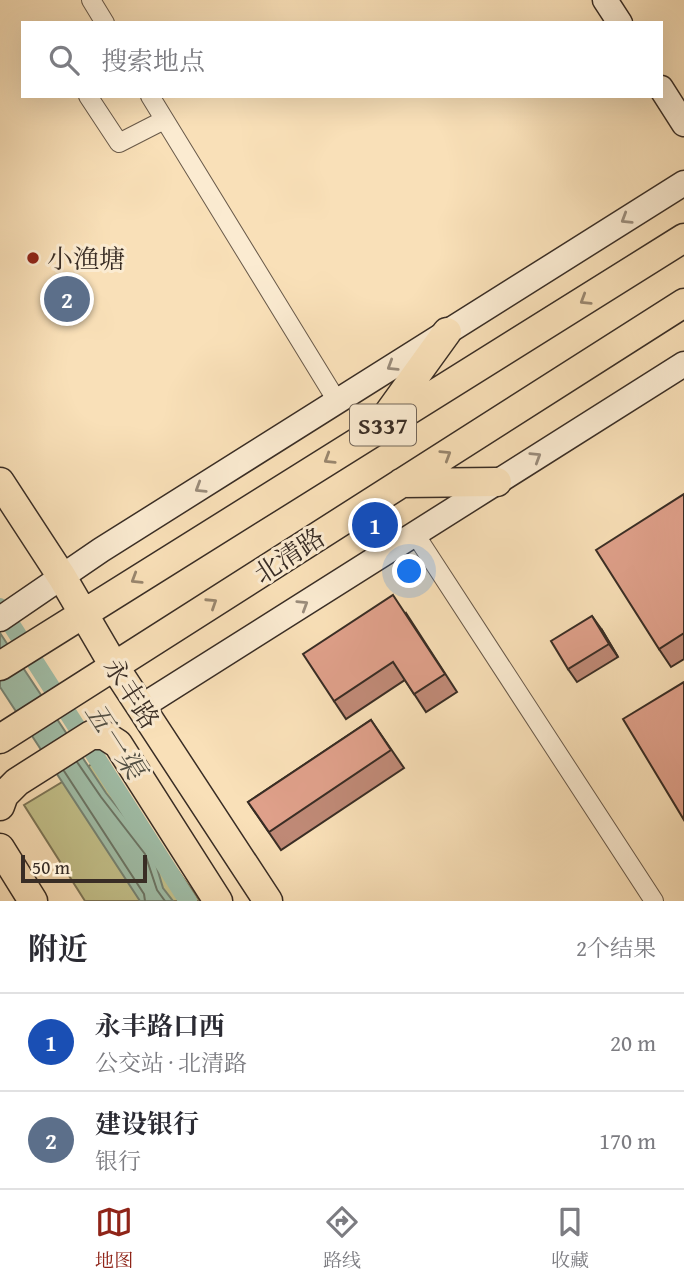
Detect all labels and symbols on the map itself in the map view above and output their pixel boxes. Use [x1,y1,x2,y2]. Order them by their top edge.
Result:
one-way arrow [621,211,634,224]
place label: 小渔塘 [47,239,125,278]
marker: 小渔塘 [25,250,41,266]
pin: 2 [44,273,90,325]
one-way arrow [579,291,592,304]
one-way arrow [387,358,400,371]
road number: S337 [350,404,416,446]
one-way arrow [324,450,337,463]
one-way arrow [438,450,451,463]
one-way arrow [529,453,542,466]
one-way arrow [195,480,208,492]
pin: 1 [352,499,398,551]
street label: 北清路 [246,517,332,593]
your location [392,554,426,588]
one-way arrow [131,571,144,584]
one-way arrow [205,599,218,612]
one-way arrow [295,601,308,614]
street label: 永丰路 [94,650,170,736]
water label: 五一渠 [76,694,158,790]
scale bar [21,852,147,884]

